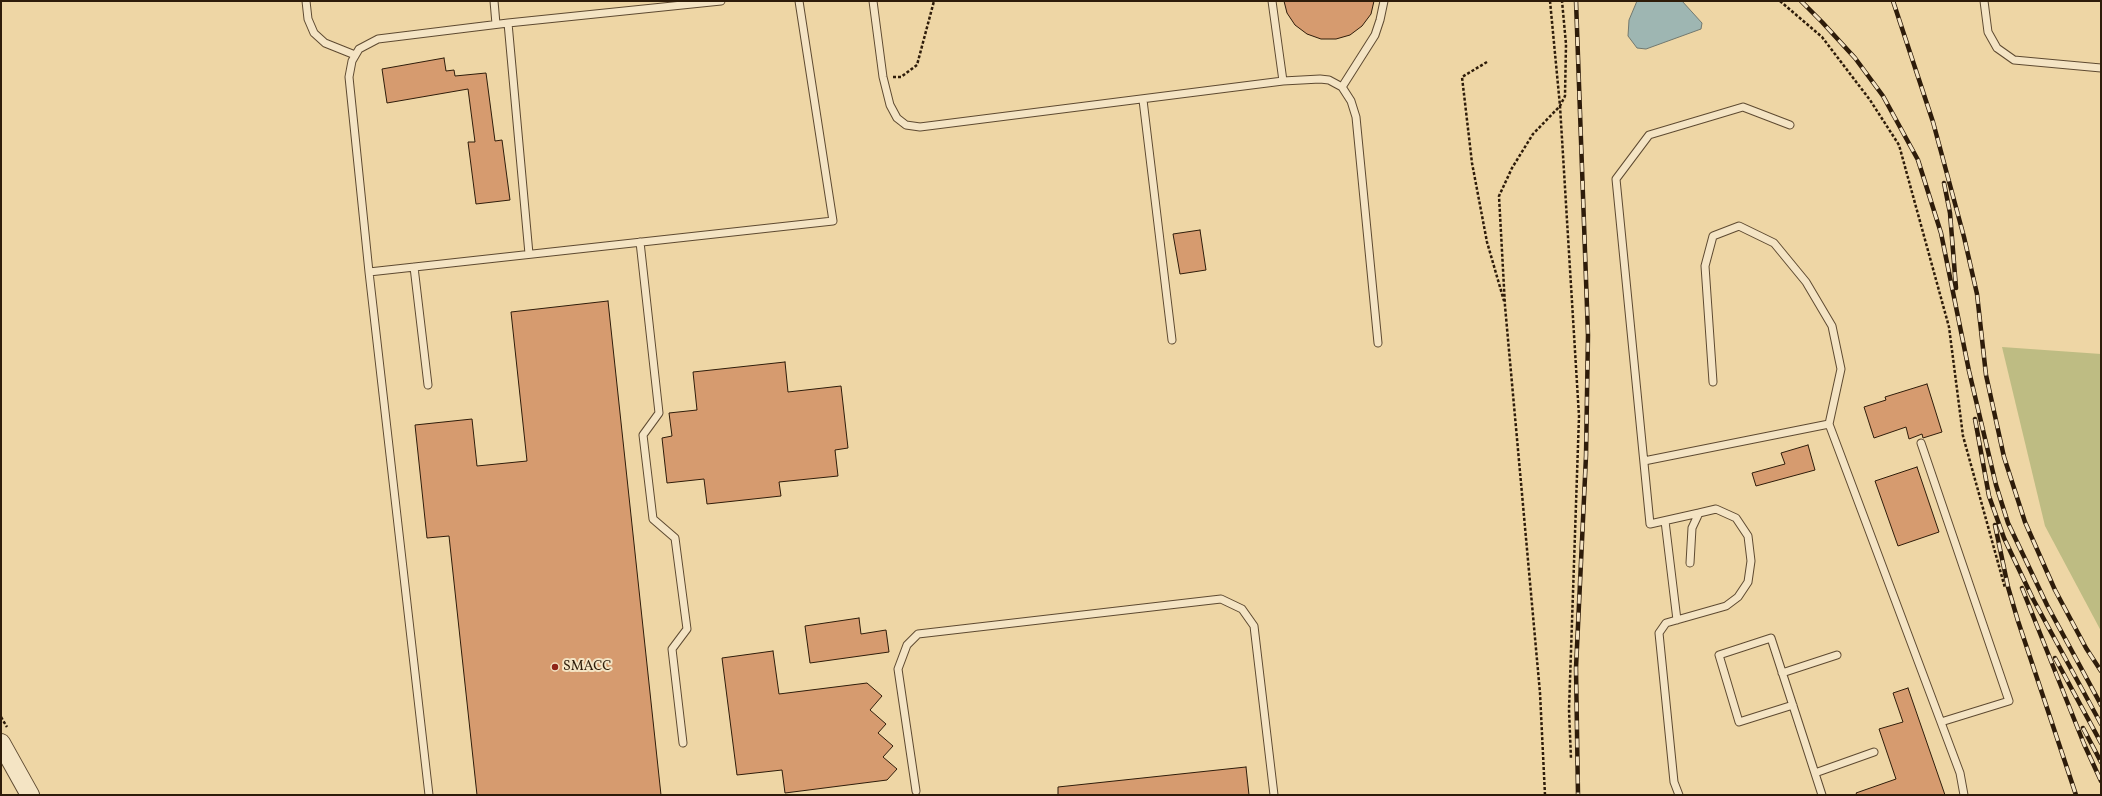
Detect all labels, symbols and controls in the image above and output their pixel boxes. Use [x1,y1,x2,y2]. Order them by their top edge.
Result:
place label: SMACC [563,659,611,675]
marker: SMACC [550,662,560,672]

